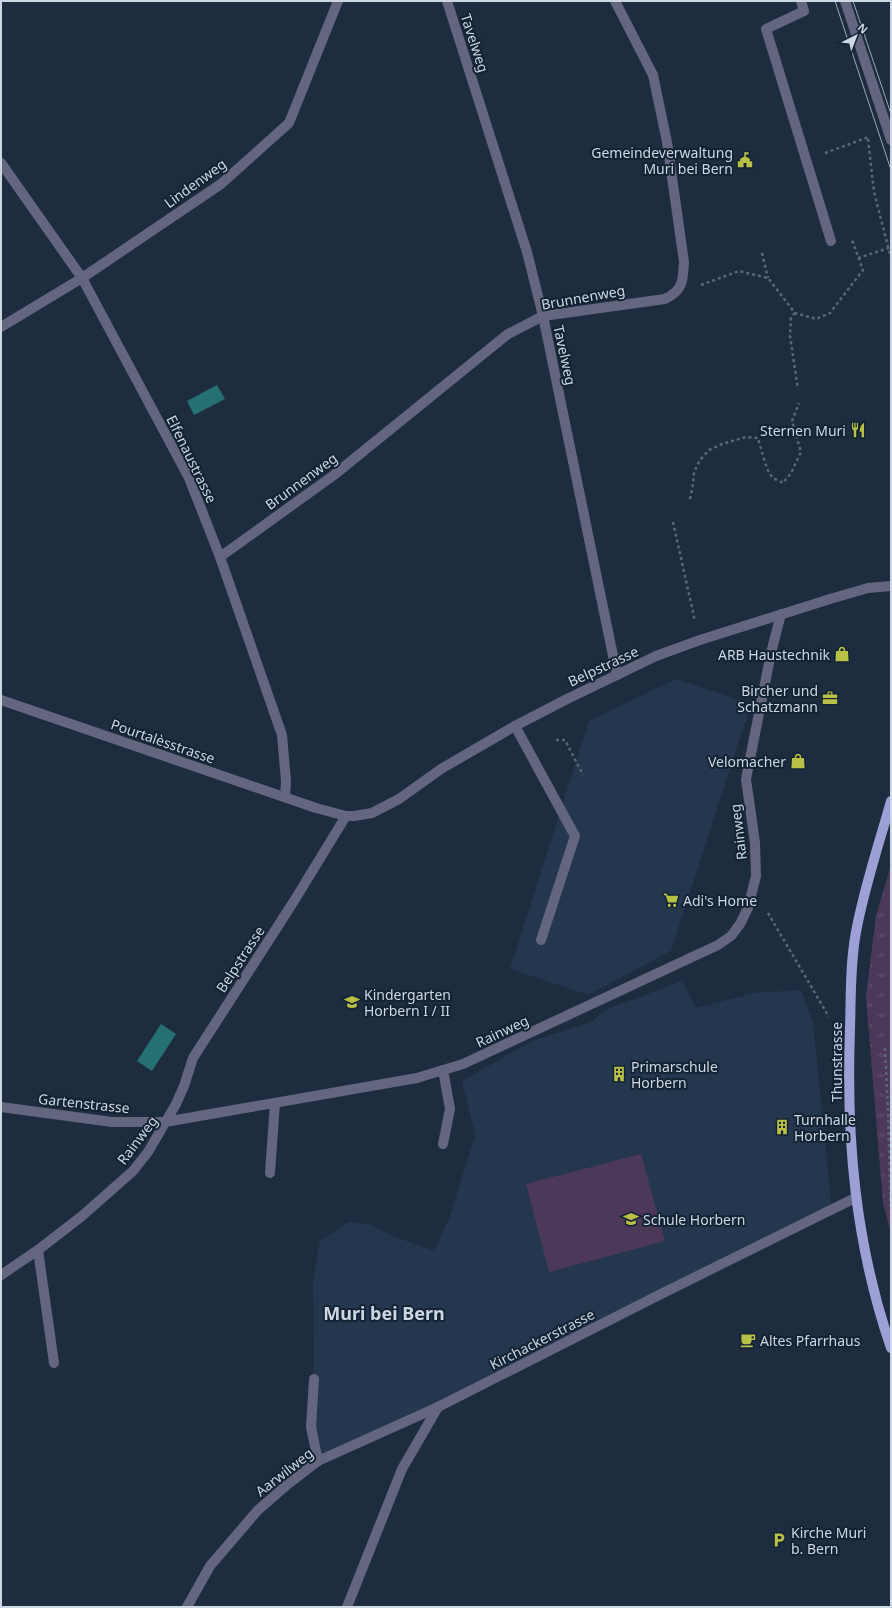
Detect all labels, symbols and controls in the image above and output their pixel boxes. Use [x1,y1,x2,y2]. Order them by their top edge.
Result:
street label: Tavelweg [457,11,493,75]
north arrow [836,16,876,56]
text: N [855,20,871,37]
place label: Gemeindeverwaltung Muri bei Bern [591,143,733,178]
public building icon: Gemeindeverwaltung Muri bei Bern [736,151,754,169]
street label: Lindenweg [160,154,230,212]
street label: Brunnenweg [540,280,626,314]
street label: Tavelweg [549,323,581,387]
street label: Elfenaustrasse [162,412,222,506]
place label: Sternen Muri [760,421,846,440]
restaurant icon: Sternen Muri [849,421,867,439]
street label: Brunnenweg [261,448,341,514]
street label: Belpstrasse [565,641,641,691]
place label: ARB Haustechnik [718,645,831,664]
shop icon: ARB Haustechnik [833,645,851,663]
place label: Bircher und Schatzmann [737,681,818,716]
office icon: Bircher und Schatzmann [821,689,839,707]
street label: Pourtalèsstrasse [108,714,218,768]
place label: Velomacher [708,752,786,771]
shop icon: Velomacher [789,752,807,770]
street label: Rainweg [725,803,751,861]
supermarket icon: Adi's Home [662,891,680,909]
place label: Adi's Home [683,891,757,910]
street label: Belpstrasse [211,922,269,996]
place label: Kindergarten Horbern I / II [364,985,451,1020]
school or university icon: Kindergarten Horbern I / II [343,993,361,1011]
street label: Rainweg [472,1010,532,1052]
street label: Thunstrasse [827,1022,846,1102]
place label: Primarschule Horbern [631,1057,718,1092]
building icon: Primarschule Horbern [610,1065,628,1083]
street label: Gartenstrasse [37,1089,131,1117]
place label: Turnhalle Horbern [794,1110,856,1145]
street label: Rainweg [112,1112,162,1168]
building icon: Turnhalle Horbern [773,1118,791,1136]
school or university icon: Schule Horbern [622,1210,640,1228]
place label: Schule Horbern [643,1210,745,1229]
district label: Muri bei Bern [323,1301,445,1325]
street label: Kirchackerstrasse [486,1304,598,1374]
cafe icon: Altes Pfarrhaus [739,1331,757,1349]
place label: Altes Pfarrhaus [760,1331,861,1350]
street label: Aarwilweg [251,1443,317,1501]
place label: Kirche Muri b. Bern [791,1523,866,1558]
parking icon: Kirche Muri b. Bern [770,1531,788,1549]

